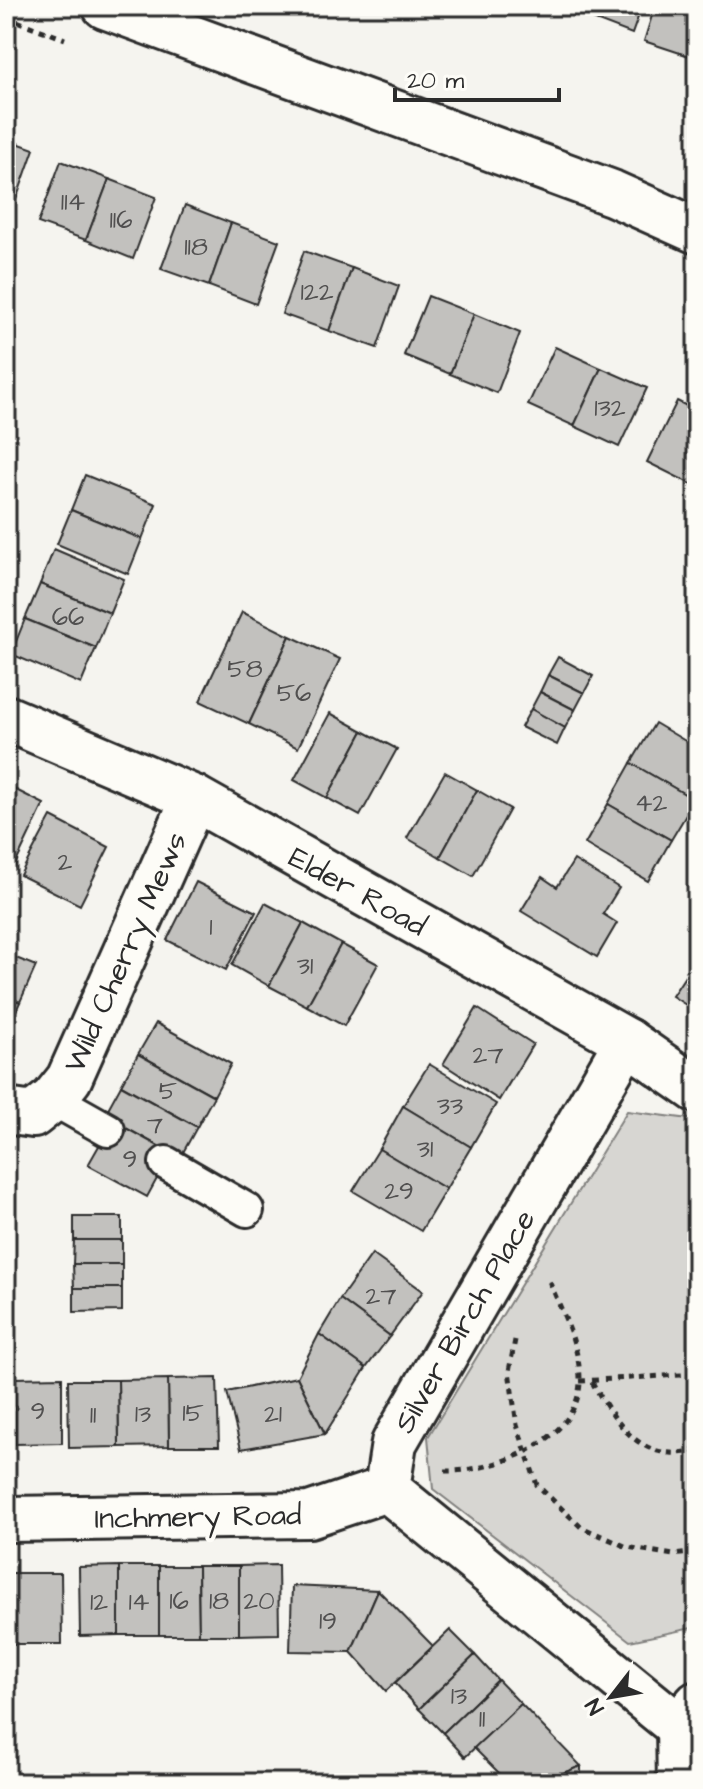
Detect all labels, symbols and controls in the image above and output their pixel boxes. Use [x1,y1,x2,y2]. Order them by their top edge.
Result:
scale bar [395,52,559,102]
text: 20 m [407,64,464,98]
house number: 114 [61,184,85,220]
house number: 116 [110,202,132,238]
house number: 118 [184,229,208,265]
house number: 122 [300,274,334,310]
house number: 132 [594,390,626,426]
house number: 66 [52,599,84,635]
house number: 58 [227,651,263,687]
house number: 56 [277,675,311,711]
house number: 42 [635,785,667,821]
street label: Wild Cherry Mews [54,825,199,1080]
street label: Elder Road [281,837,434,947]
house number: 2 [58,844,73,880]
house number: 1 [209,909,213,945]
house number: 31 [297,948,313,984]
house number: 27 [473,1037,503,1073]
house number: 5 [159,1073,177,1109]
house number: 33 [437,1088,463,1124]
house number: 7 [147,1107,163,1143]
house number: 31 [417,1131,433,1167]
house number: 9 [123,1141,137,1177]
house number: 29 [384,1173,414,1209]
street label: Silver Birch Place [384,1202,546,1441]
house number: 27 [366,1278,396,1314]
house number: 9 [31,1393,45,1429]
house number: 15 [182,1395,204,1431]
house number: 13 [135,1396,151,1432]
house number: 21 [264,1396,282,1432]
house number: 11 [90,1397,96,1433]
street label: Inchmery Road [94,1494,302,1541]
house number: 16 [169,1583,189,1619]
house number: 18 [209,1583,229,1619]
house number: 20 [243,1583,275,1619]
house number: 12 [90,1584,108,1620]
house number: 14 [128,1584,150,1620]
house number: 19 [319,1603,337,1639]
north arrow [571,1657,651,1737]
house number: 13 [451,1678,467,1714]
text: N [578,1692,612,1720]
house number: 11 [479,1701,485,1737]

